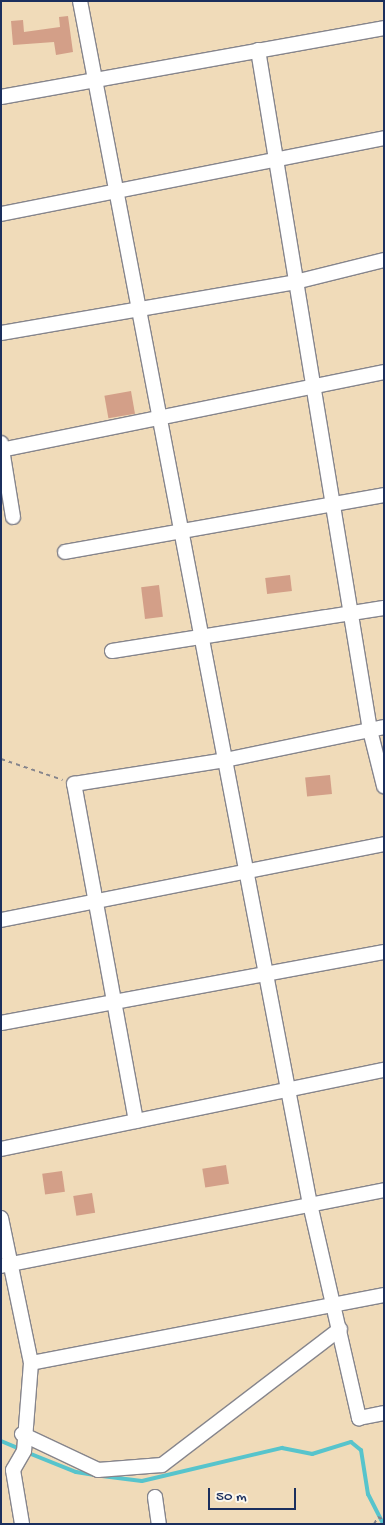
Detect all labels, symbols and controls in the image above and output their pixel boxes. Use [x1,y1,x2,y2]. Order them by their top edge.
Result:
scale bar [210,1478,298,1510]
text: 50 m [216,1488,247,1506]

